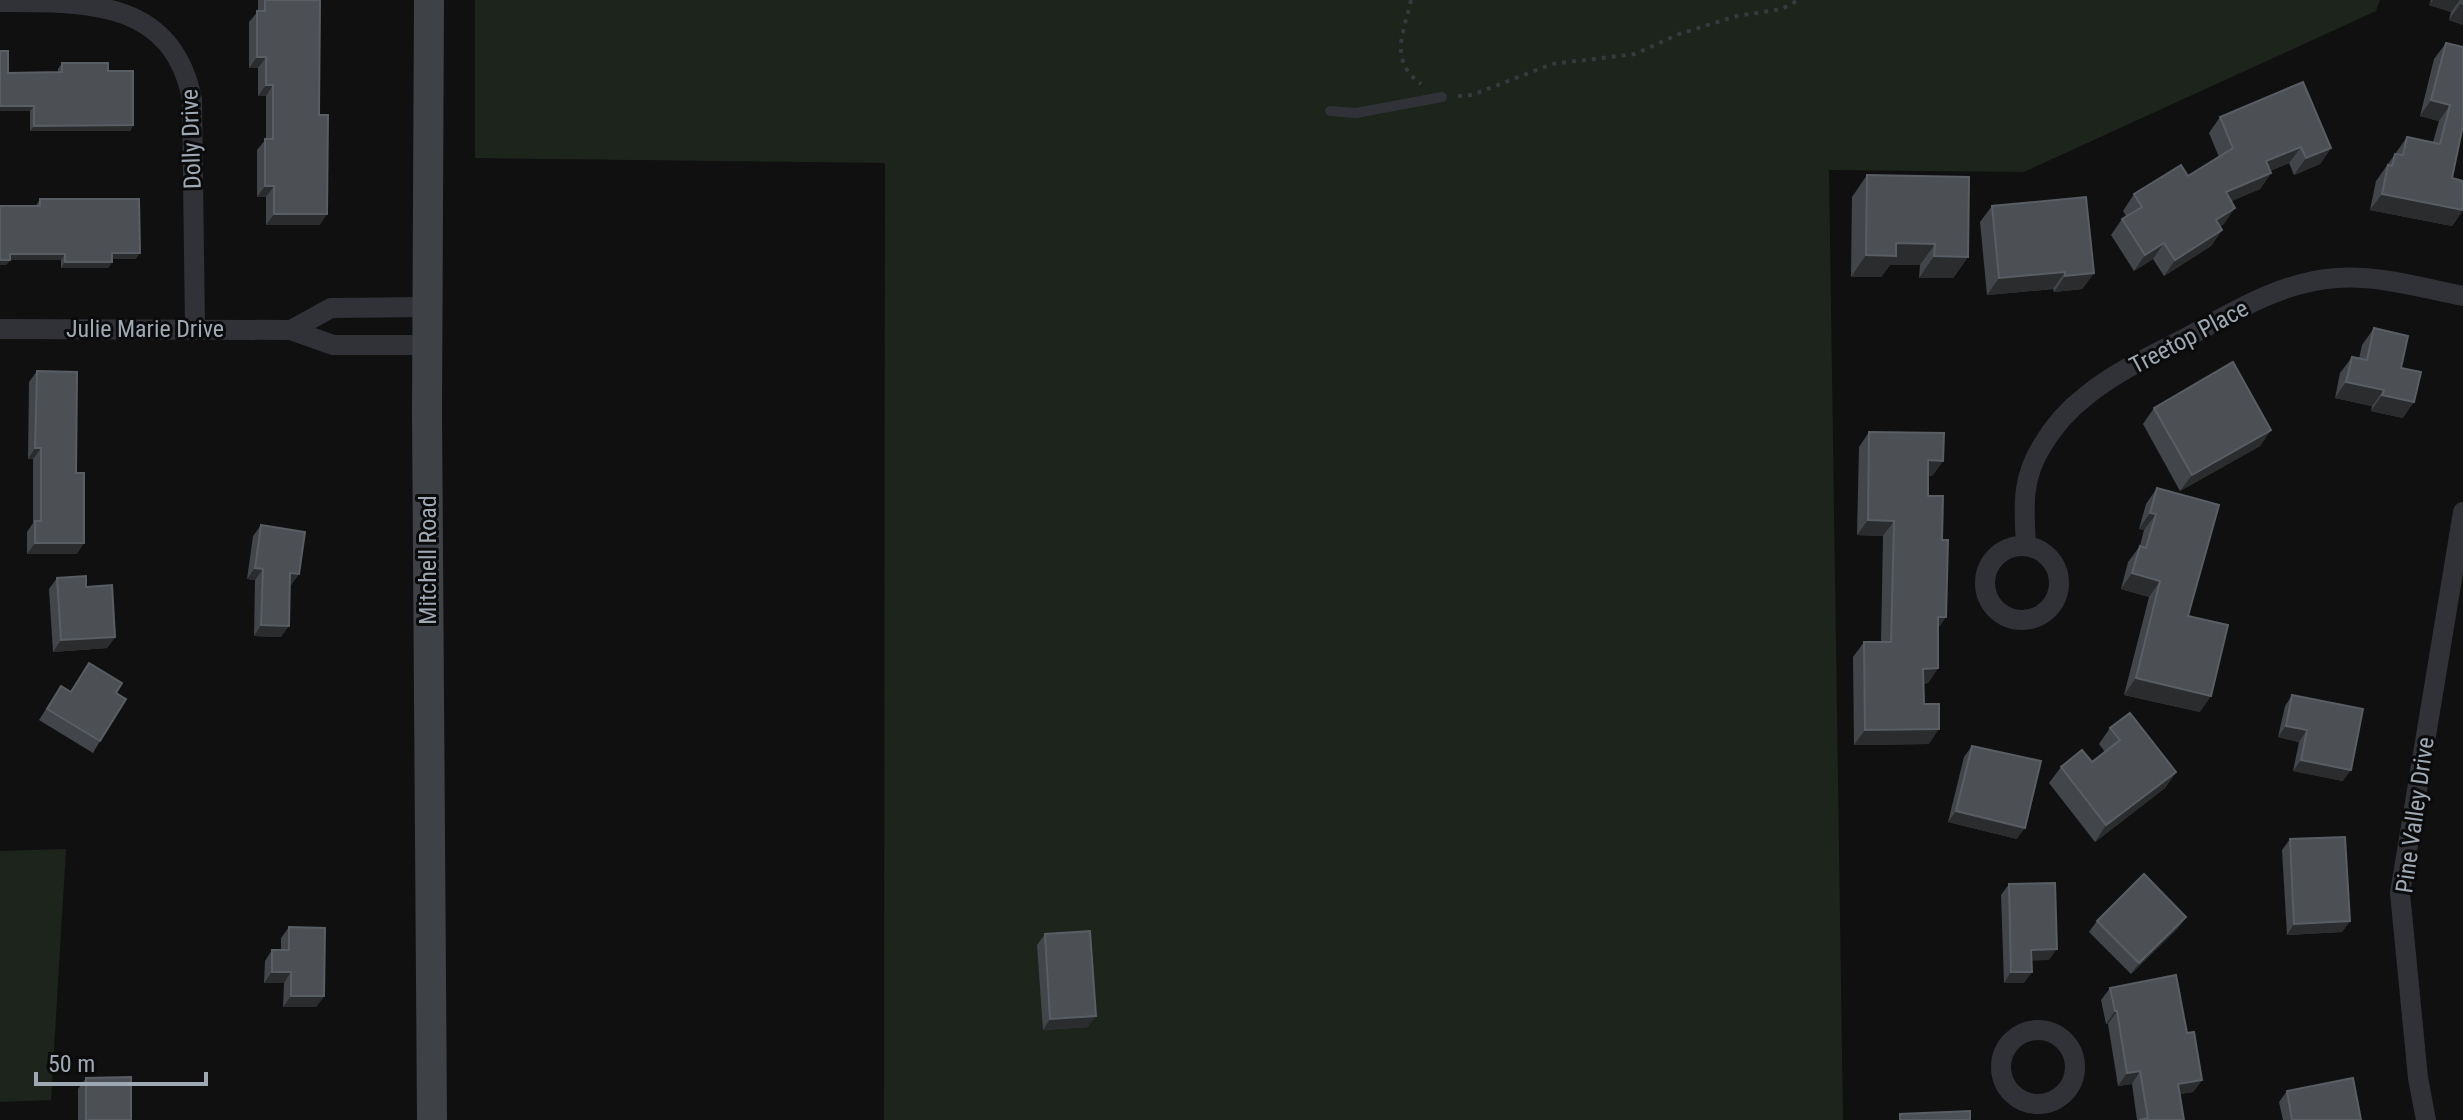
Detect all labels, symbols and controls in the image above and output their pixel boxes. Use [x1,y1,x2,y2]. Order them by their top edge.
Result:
street label: Dolly Drive [175,88,207,190]
street label: Treetop Place [2125,294,2253,380]
street label: Julie Marie Drive [66,315,224,343]
street label: Mitchell Road [414,495,442,625]
street label: Pine Valley Drive [2390,735,2440,895]
scale bar [36,1036,206,1086]
text: 50 m [48,1050,95,1078]

